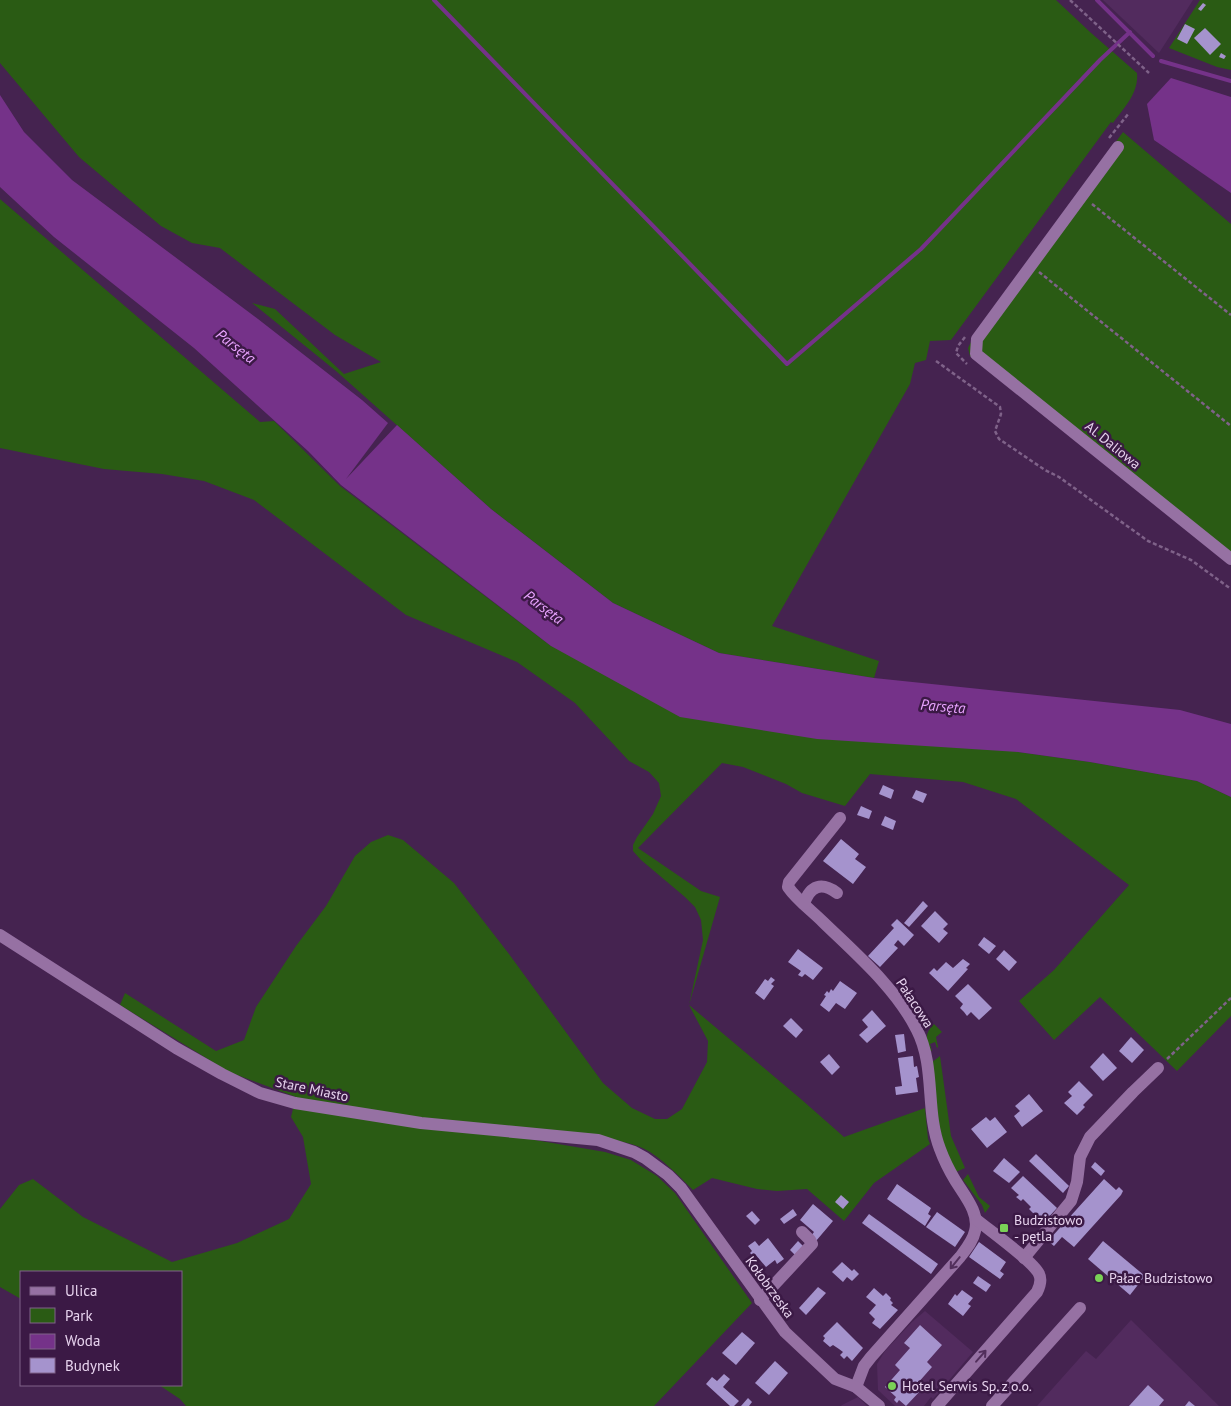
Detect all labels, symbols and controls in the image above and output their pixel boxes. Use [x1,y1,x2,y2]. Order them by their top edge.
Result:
water label: Parsęta [212,325,260,368]
street label: Al. Daliowa [1082,417,1145,473]
water label: Parsęta [520,586,568,629]
water label: Parsęta [920,695,967,717]
street label: Pałacowa [892,975,938,1031]
street label: Stare Miasto [274,1072,350,1106]
place label: Budzistowo - pętla [1014,1211,1083,1245]
marker: Budzistowo - pętla [998,1222,1010,1234]
street label: Kołobrzeska [742,1253,798,1321]
one-way arrow [950,1256,961,1269]
place label: Pałac Budzistowo [1109,1269,1213,1287]
legend [20,1271,182,1386]
marker: Pałac Budzistowo [1093,1272,1105,1284]
text: Ulica [65,1281,97,1300]
text: Park [65,1306,93,1325]
text: Woda [65,1331,100,1350]
one-way arrow [975,1350,987,1363]
text: Budynek [65,1356,121,1375]
place label: Hotel Serwis Sp. z o.o. [902,1377,1032,1395]
marker: Hotel Serwis Sp. z o.o. [886,1380,898,1392]

